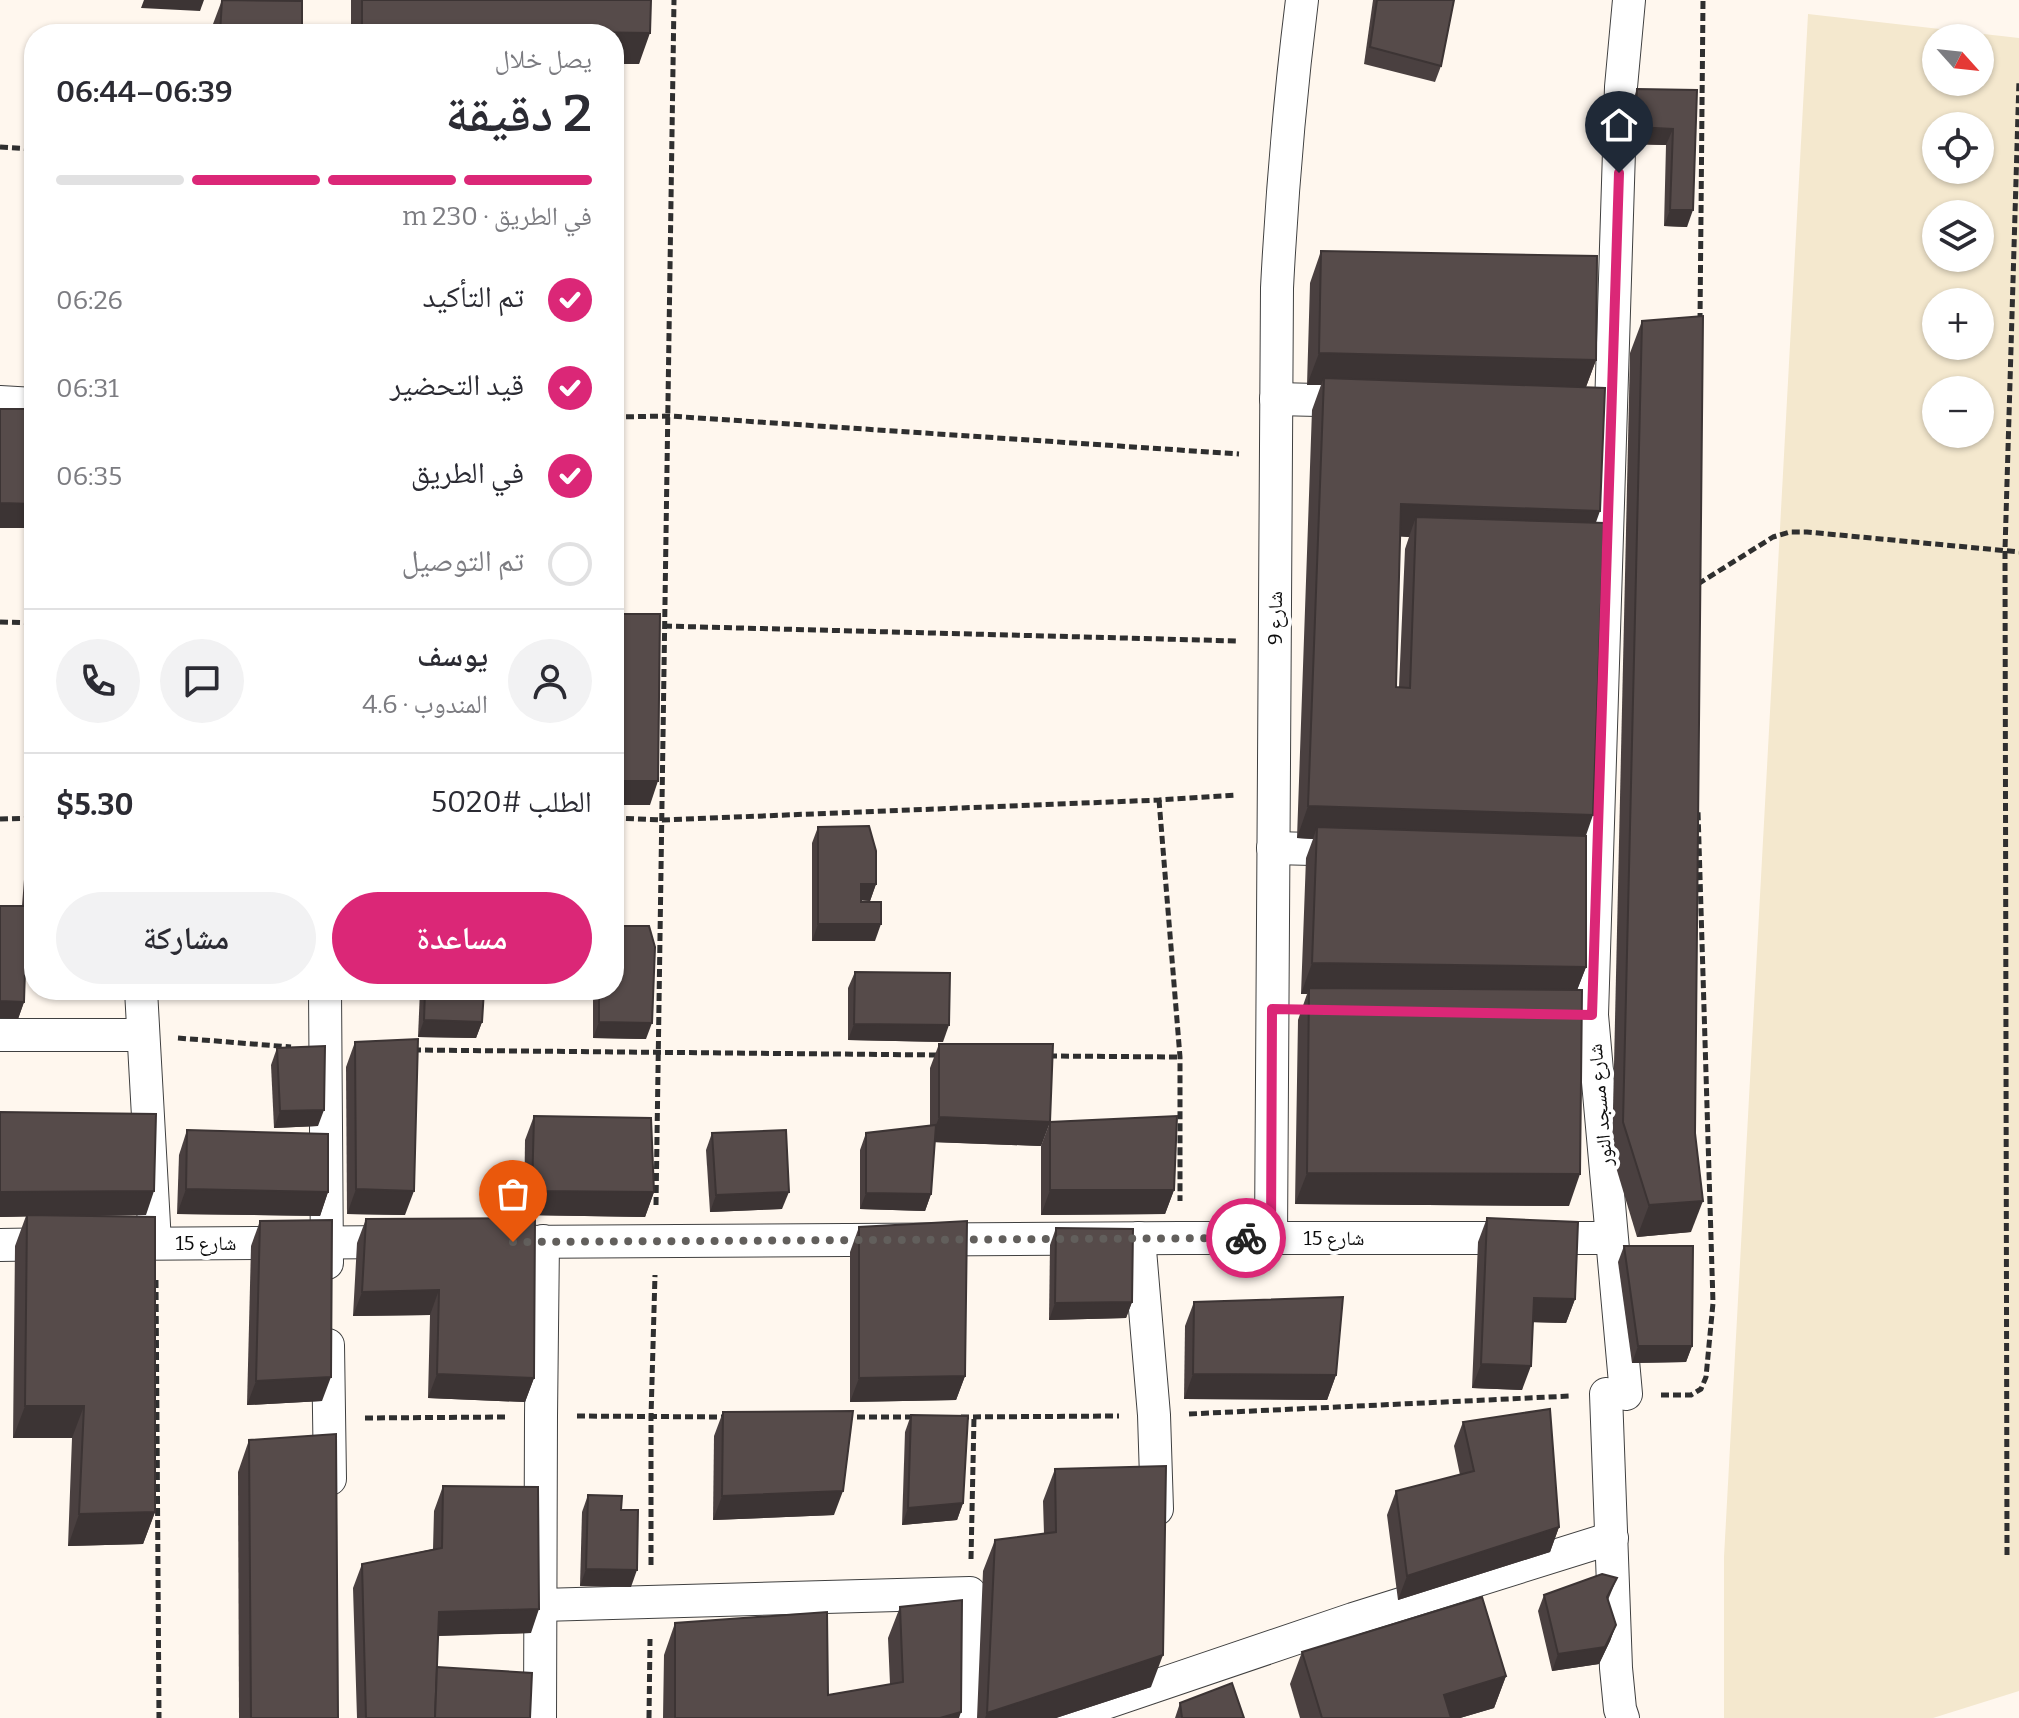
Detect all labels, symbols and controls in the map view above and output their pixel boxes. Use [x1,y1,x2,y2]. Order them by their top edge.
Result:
north arrow [1922,24,1994,96]
map controls [1922,24,1994,448]
text: يصل خلال [494,44,592,75]
text: 06:39–06:44 [56,74,233,110]
text: 2 دقيقة [445,82,592,145]
pin [1585,91,1653,173]
icon: home [1597,103,1641,147]
button: locate [1922,112,1994,184]
button: layers [1922,200,1994,272]
text: في الطريق · 230 m [402,201,592,232]
icon: check [548,278,592,322]
text: تم التأكيد [423,279,524,315]
text: 06:26 [56,285,123,316]
button: + [1922,288,1994,360]
icon: check [548,366,592,410]
text: قيد التحضير [390,367,524,403]
text: 06:31 [56,373,119,404]
button: − [1922,376,1994,448]
icon: check [548,454,592,498]
text: في الطريق [411,455,524,491]
text: 06:35 [56,461,122,492]
text: تم التوصيل [401,543,524,579]
street label: شارع 9 [1263,591,1288,645]
text: يوسف [417,638,488,674]
button: phone [56,639,140,723]
button: chat [160,639,244,723]
button: person [508,639,592,723]
text: المندوب · 4.6 [362,689,488,720]
text: الطلب #5020 [431,784,592,820]
text: $5.30 [56,787,134,823]
button: مشاركة [56,892,316,984]
button: مساعدة [332,892,592,984]
street label: شارع مسجد النور [1583,1043,1618,1168]
pin [479,1160,547,1242]
icon: bag [491,1172,535,1216]
courier [1206,1198,1286,1278]
icon: bike [1224,1216,1268,1260]
street label: شارع 15 [1304,1226,1364,1251]
street label: شارع 15 [176,1231,236,1256]

